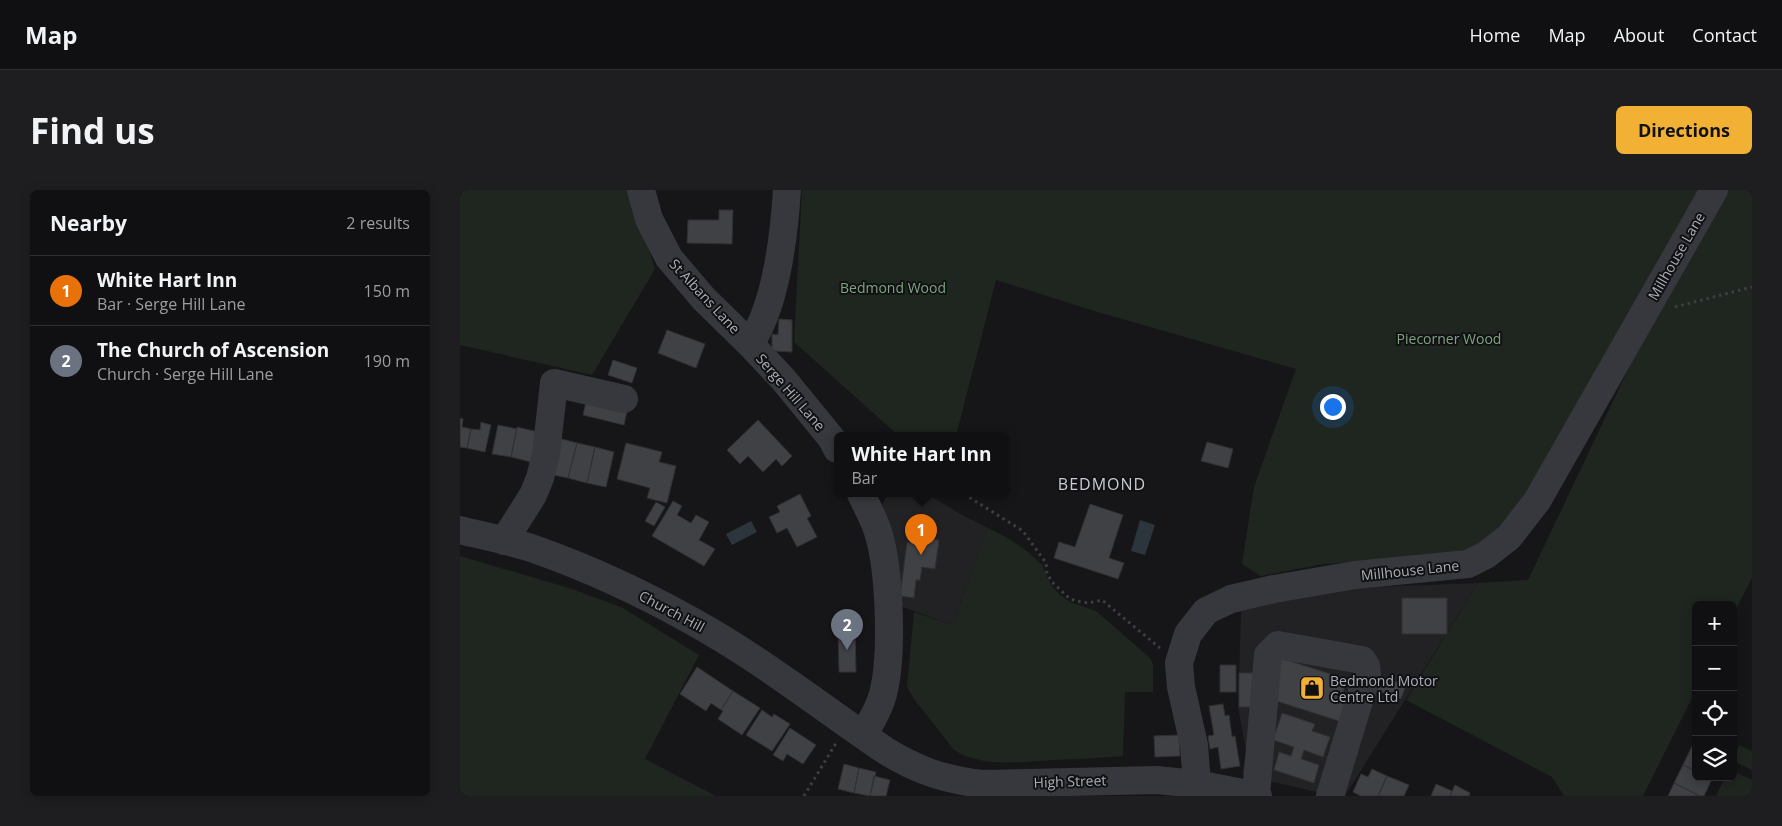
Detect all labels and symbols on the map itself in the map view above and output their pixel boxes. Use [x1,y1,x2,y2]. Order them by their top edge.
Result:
street label: Millhouse Lane [1643,208,1709,303]
street label: St Albans Lane [665,255,745,337]
park label: Bedmond Wood [840,278,946,297]
park label: Piecorner Wood [1397,329,1501,348]
street label: Serge Hill Lane [752,349,830,435]
your location [1320,394,1346,420]
district label: BEDMOND [1058,473,1146,495]
pin: 1 [905,514,937,555]
street label: Millhouse Lane [1360,555,1460,585]
street label: Church Hill [636,586,708,636]
pin: 2 [831,609,863,650]
place label: Bedmond Motor Centre Ltd [1330,671,1438,706]
shop icon: Bedmond Motor Centre Ltd [1299,675,1325,701]
street label: High Street [1033,770,1107,792]

